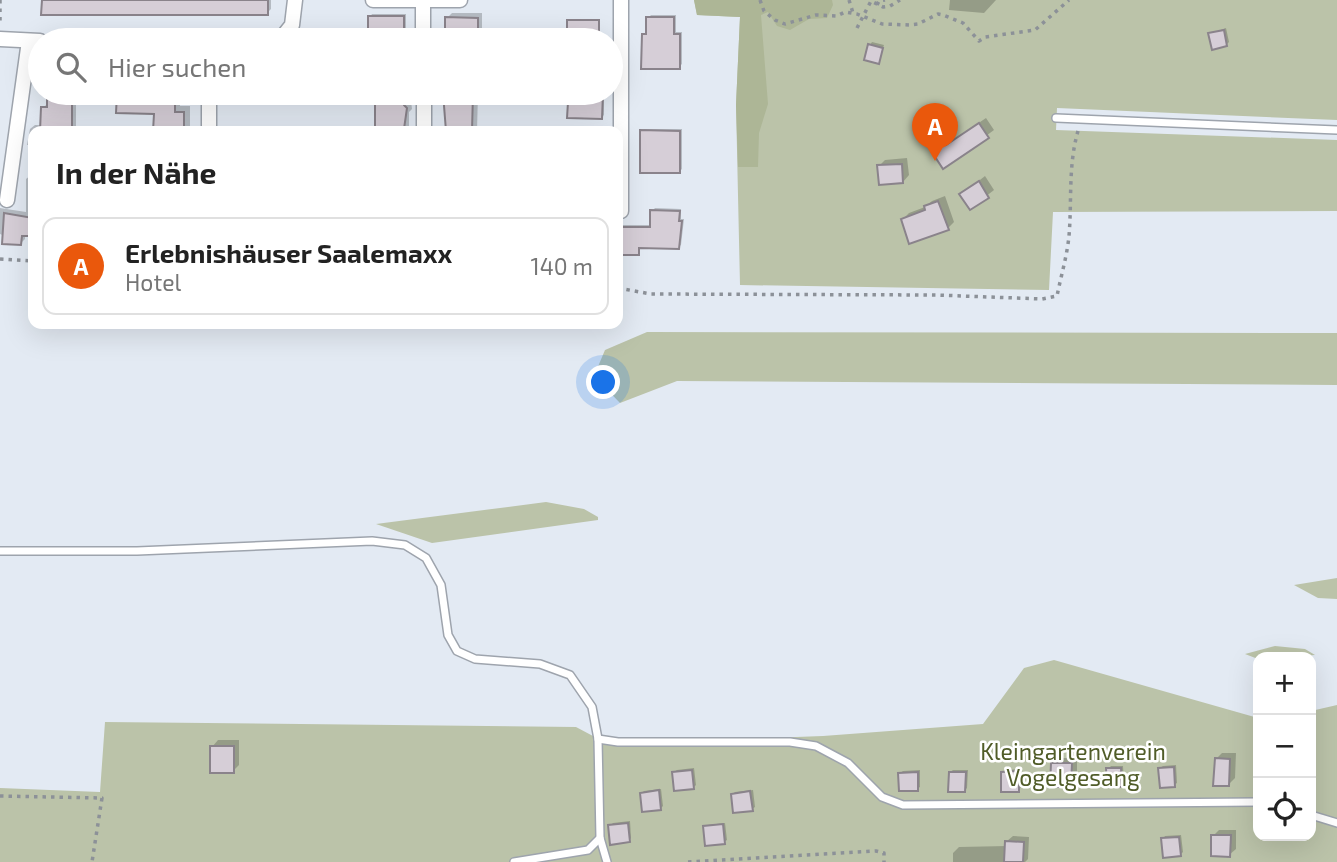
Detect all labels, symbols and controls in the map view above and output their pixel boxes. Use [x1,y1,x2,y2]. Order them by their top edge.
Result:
search box [28,28,623,105]
icon: search [52,48,90,86]
text: Hier suchen [108,51,246,82]
pin: A [912,103,958,161]
text: In der Nähe [56,154,217,190]
text: Erlebnishäuser Saalemaxx [125,237,452,268]
text: A [73,252,89,280]
text: 140 m [531,252,593,280]
text: Hotel [125,268,181,296]
your location [586,365,620,399]
map controls [1253,652,1316,841]
button: + [1253,652,1316,715]
button: − [1253,715,1316,778]
park label: Kleingartenverein Vogelgesang [980,737,1166,791]
button: locate [1253,778,1316,841]

